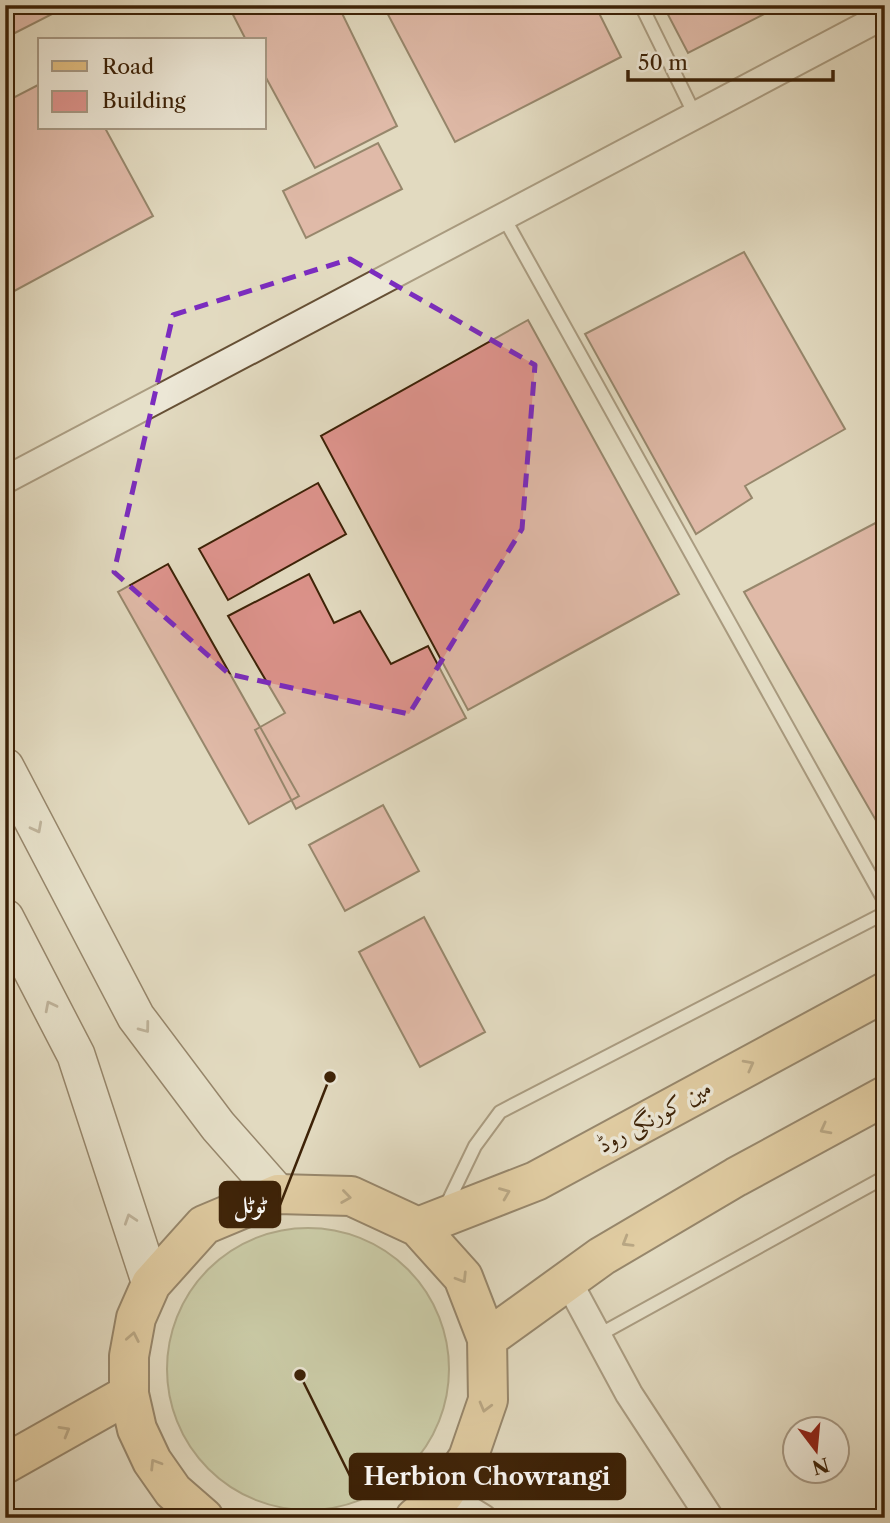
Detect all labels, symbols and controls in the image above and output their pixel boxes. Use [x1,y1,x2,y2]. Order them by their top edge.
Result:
legend [38,38,266,130]
scale bar [628,38,832,82]
text: 50 m [638,50,688,75]
text: Road [102,54,154,79]
text: Building [102,88,187,113]
one-way arrow [29,820,43,833]
one-way arrow [45,1001,59,1013]
one-way arrow [136,1020,149,1033]
one-way arrow [742,1059,754,1073]
street label: مین کورنگی روڈ [592,1073,717,1161]
one-way arrow [819,1121,832,1134]
callout: ٹوٹل [220,1182,280,1227]
one-way arrow [498,1188,510,1202]
text: ٹوٹل [234,1190,268,1222]
one-way arrow [340,1190,352,1205]
one-way arrow [124,1213,138,1226]
one-way arrow [622,1233,635,1246]
one-way arrow [453,1270,466,1283]
one-way arrow [124,1331,139,1343]
one-way arrow [478,1401,493,1413]
north arrow [782,1414,852,1484]
one-way arrow [57,1426,70,1439]
text: N [809,1453,832,1479]
callout: Herbion Chowrangi [350,1454,625,1499]
one-way arrow [150,1458,163,1471]
text: Herbion Chowrangi [364,1462,611,1491]

